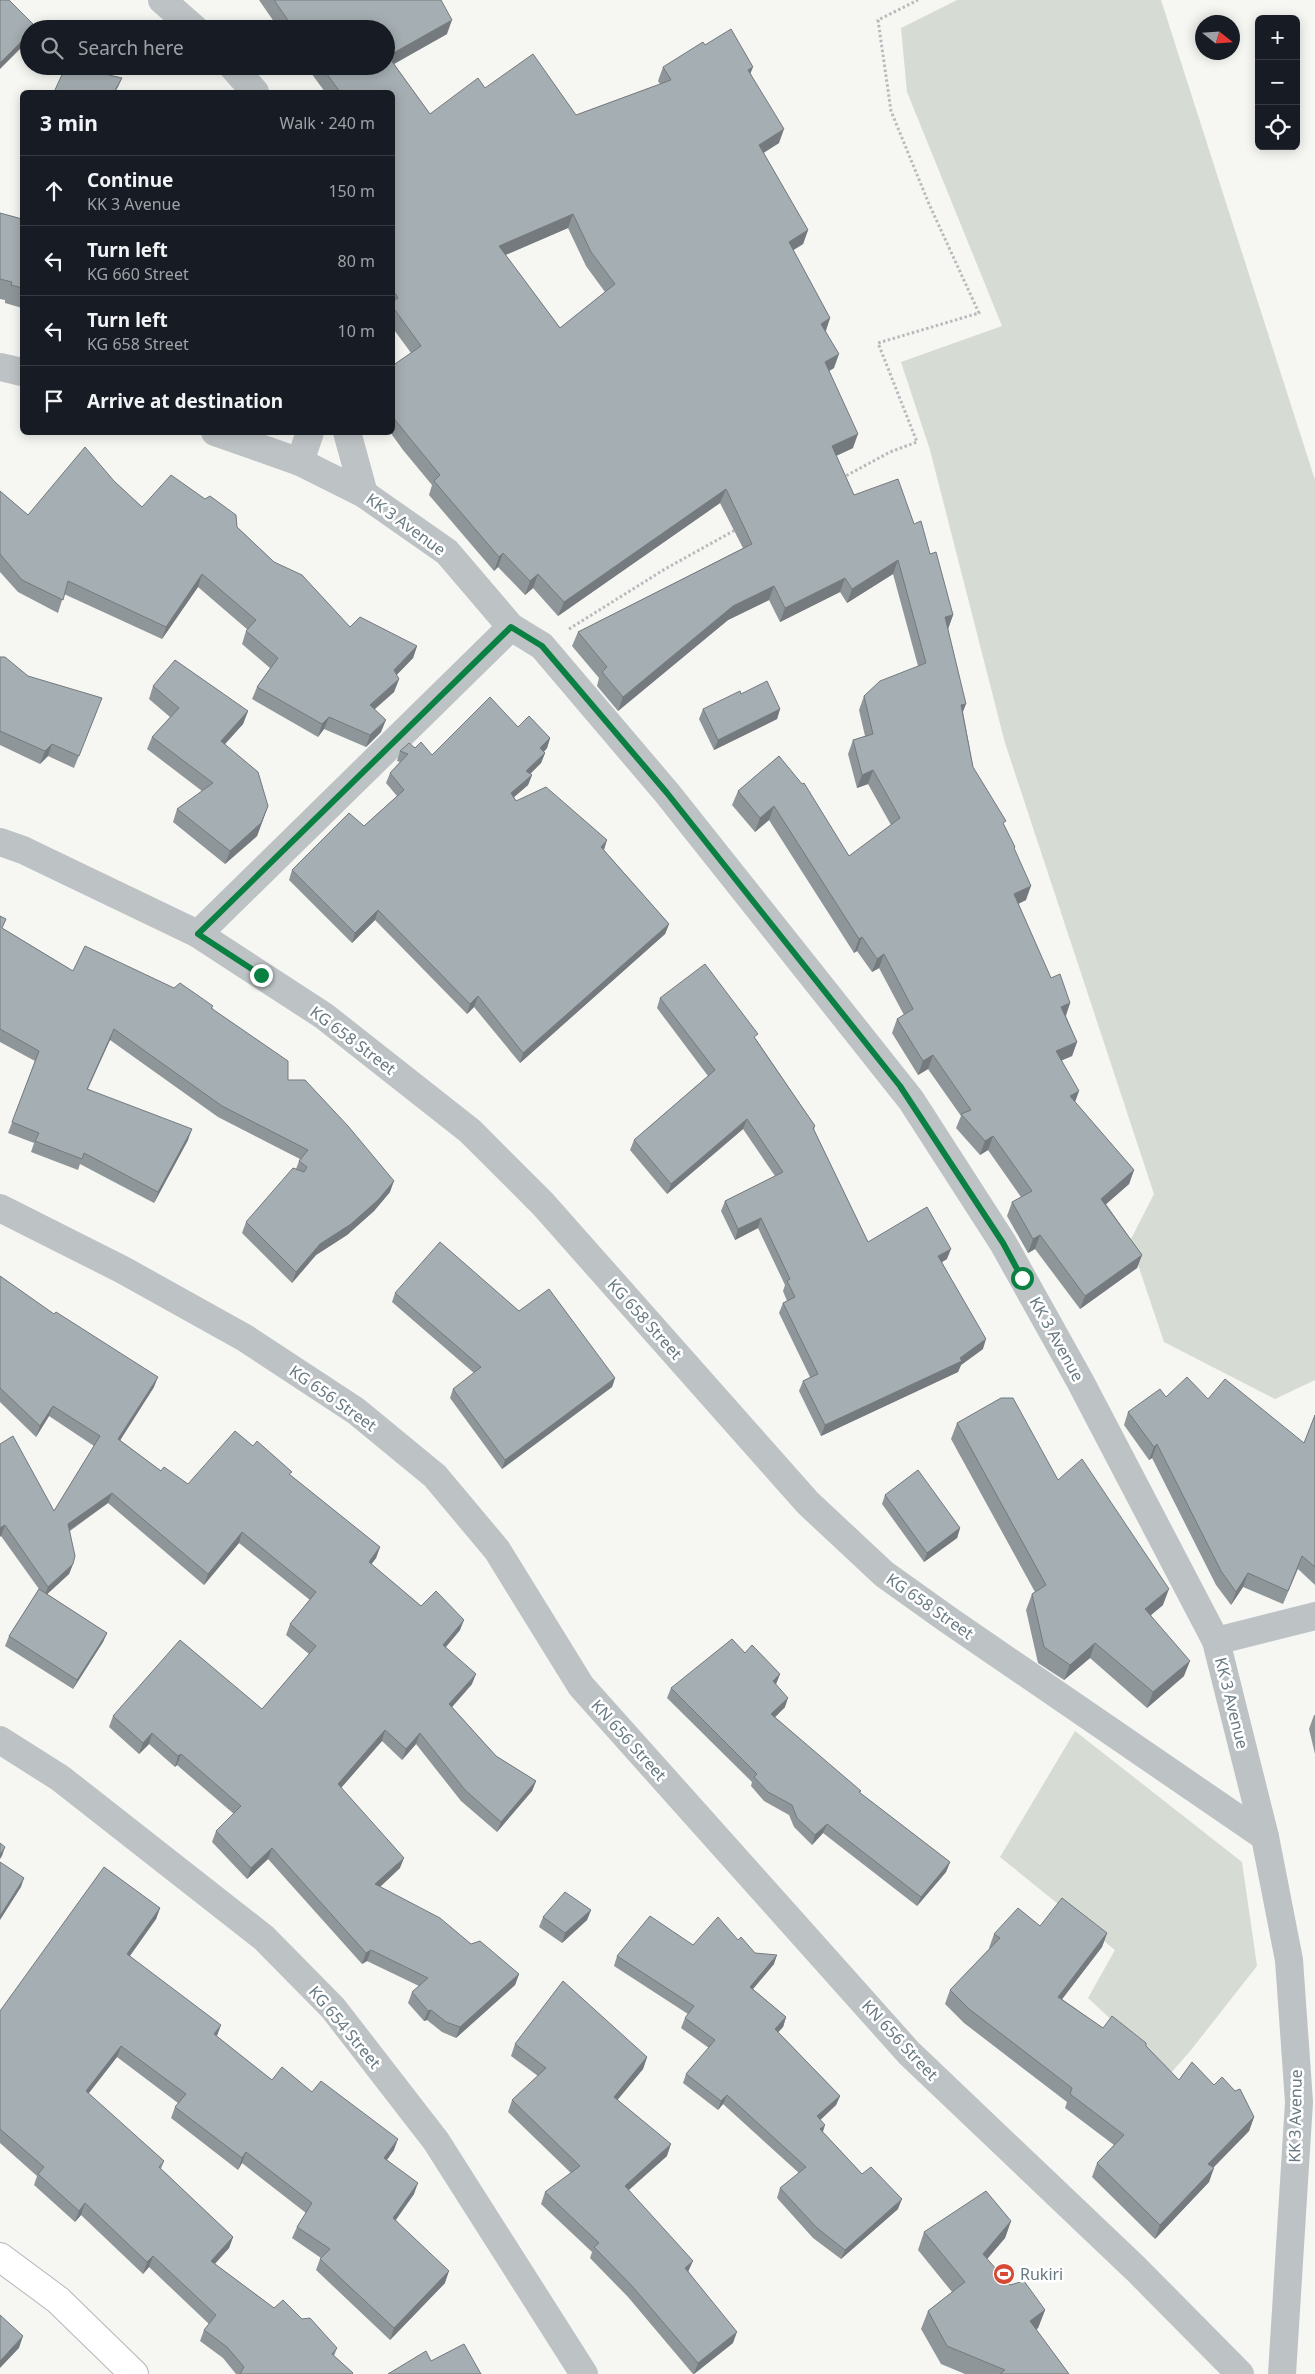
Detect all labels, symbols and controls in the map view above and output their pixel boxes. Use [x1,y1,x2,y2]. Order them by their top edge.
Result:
north arrow [1195,15,1240,60]
map controls [1255,15,1300,150]
button: + [1255,15,1300,60]
search box [20,20,395,75]
icon: search [38,34,66,62]
text: Search here [78,35,184,61]
button: − [1255,60,1300,105]
button: locate [1255,105,1300,150]
text: 3 min [40,109,98,137]
text: Walk · 240 m [280,112,375,134]
text: Continue [87,167,173,193]
icon: ahead [40,177,68,205]
text: 150 m [328,180,375,202]
text: KK 3 Avenue [87,193,180,215]
text: Turn left [87,237,168,263]
icon: left [40,247,68,275]
text: 80 m [338,250,375,272]
text: KG 660 Street [87,263,189,285]
text: Turn left [87,307,168,333]
icon: left [40,317,68,345]
text: 10 m [338,320,375,342]
text: KG 658 Street [87,333,189,355]
icon: arrive [40,387,68,415]
text: Arrive at destination [87,388,283,414]
street label: KK 3 Avenue [362,488,450,560]
route end [250,964,273,987]
street label: KG 658 Street [306,1001,400,1080]
route start [1011,1267,1034,1290]
street label: KG 658 Street [603,1274,687,1364]
street label: KK 3 Avenue [1025,1293,1089,1385]
street label: KG 656 Street [285,1360,381,1436]
street label: KG 658 Street [882,1568,978,1644]
street label: KK 3 Avenue [1210,1655,1254,1751]
street label: KN 656 Street [587,1695,672,1786]
street label: KG 654 Street [304,1981,386,2073]
street label: KN 656 Street [857,1995,943,2085]
street label: KK 3 Avenue [1283,2069,1307,2163]
sports icon: Rukiri [992,2262,1016,2286]
place label: Rukiri [1020,2263,1063,2285]

